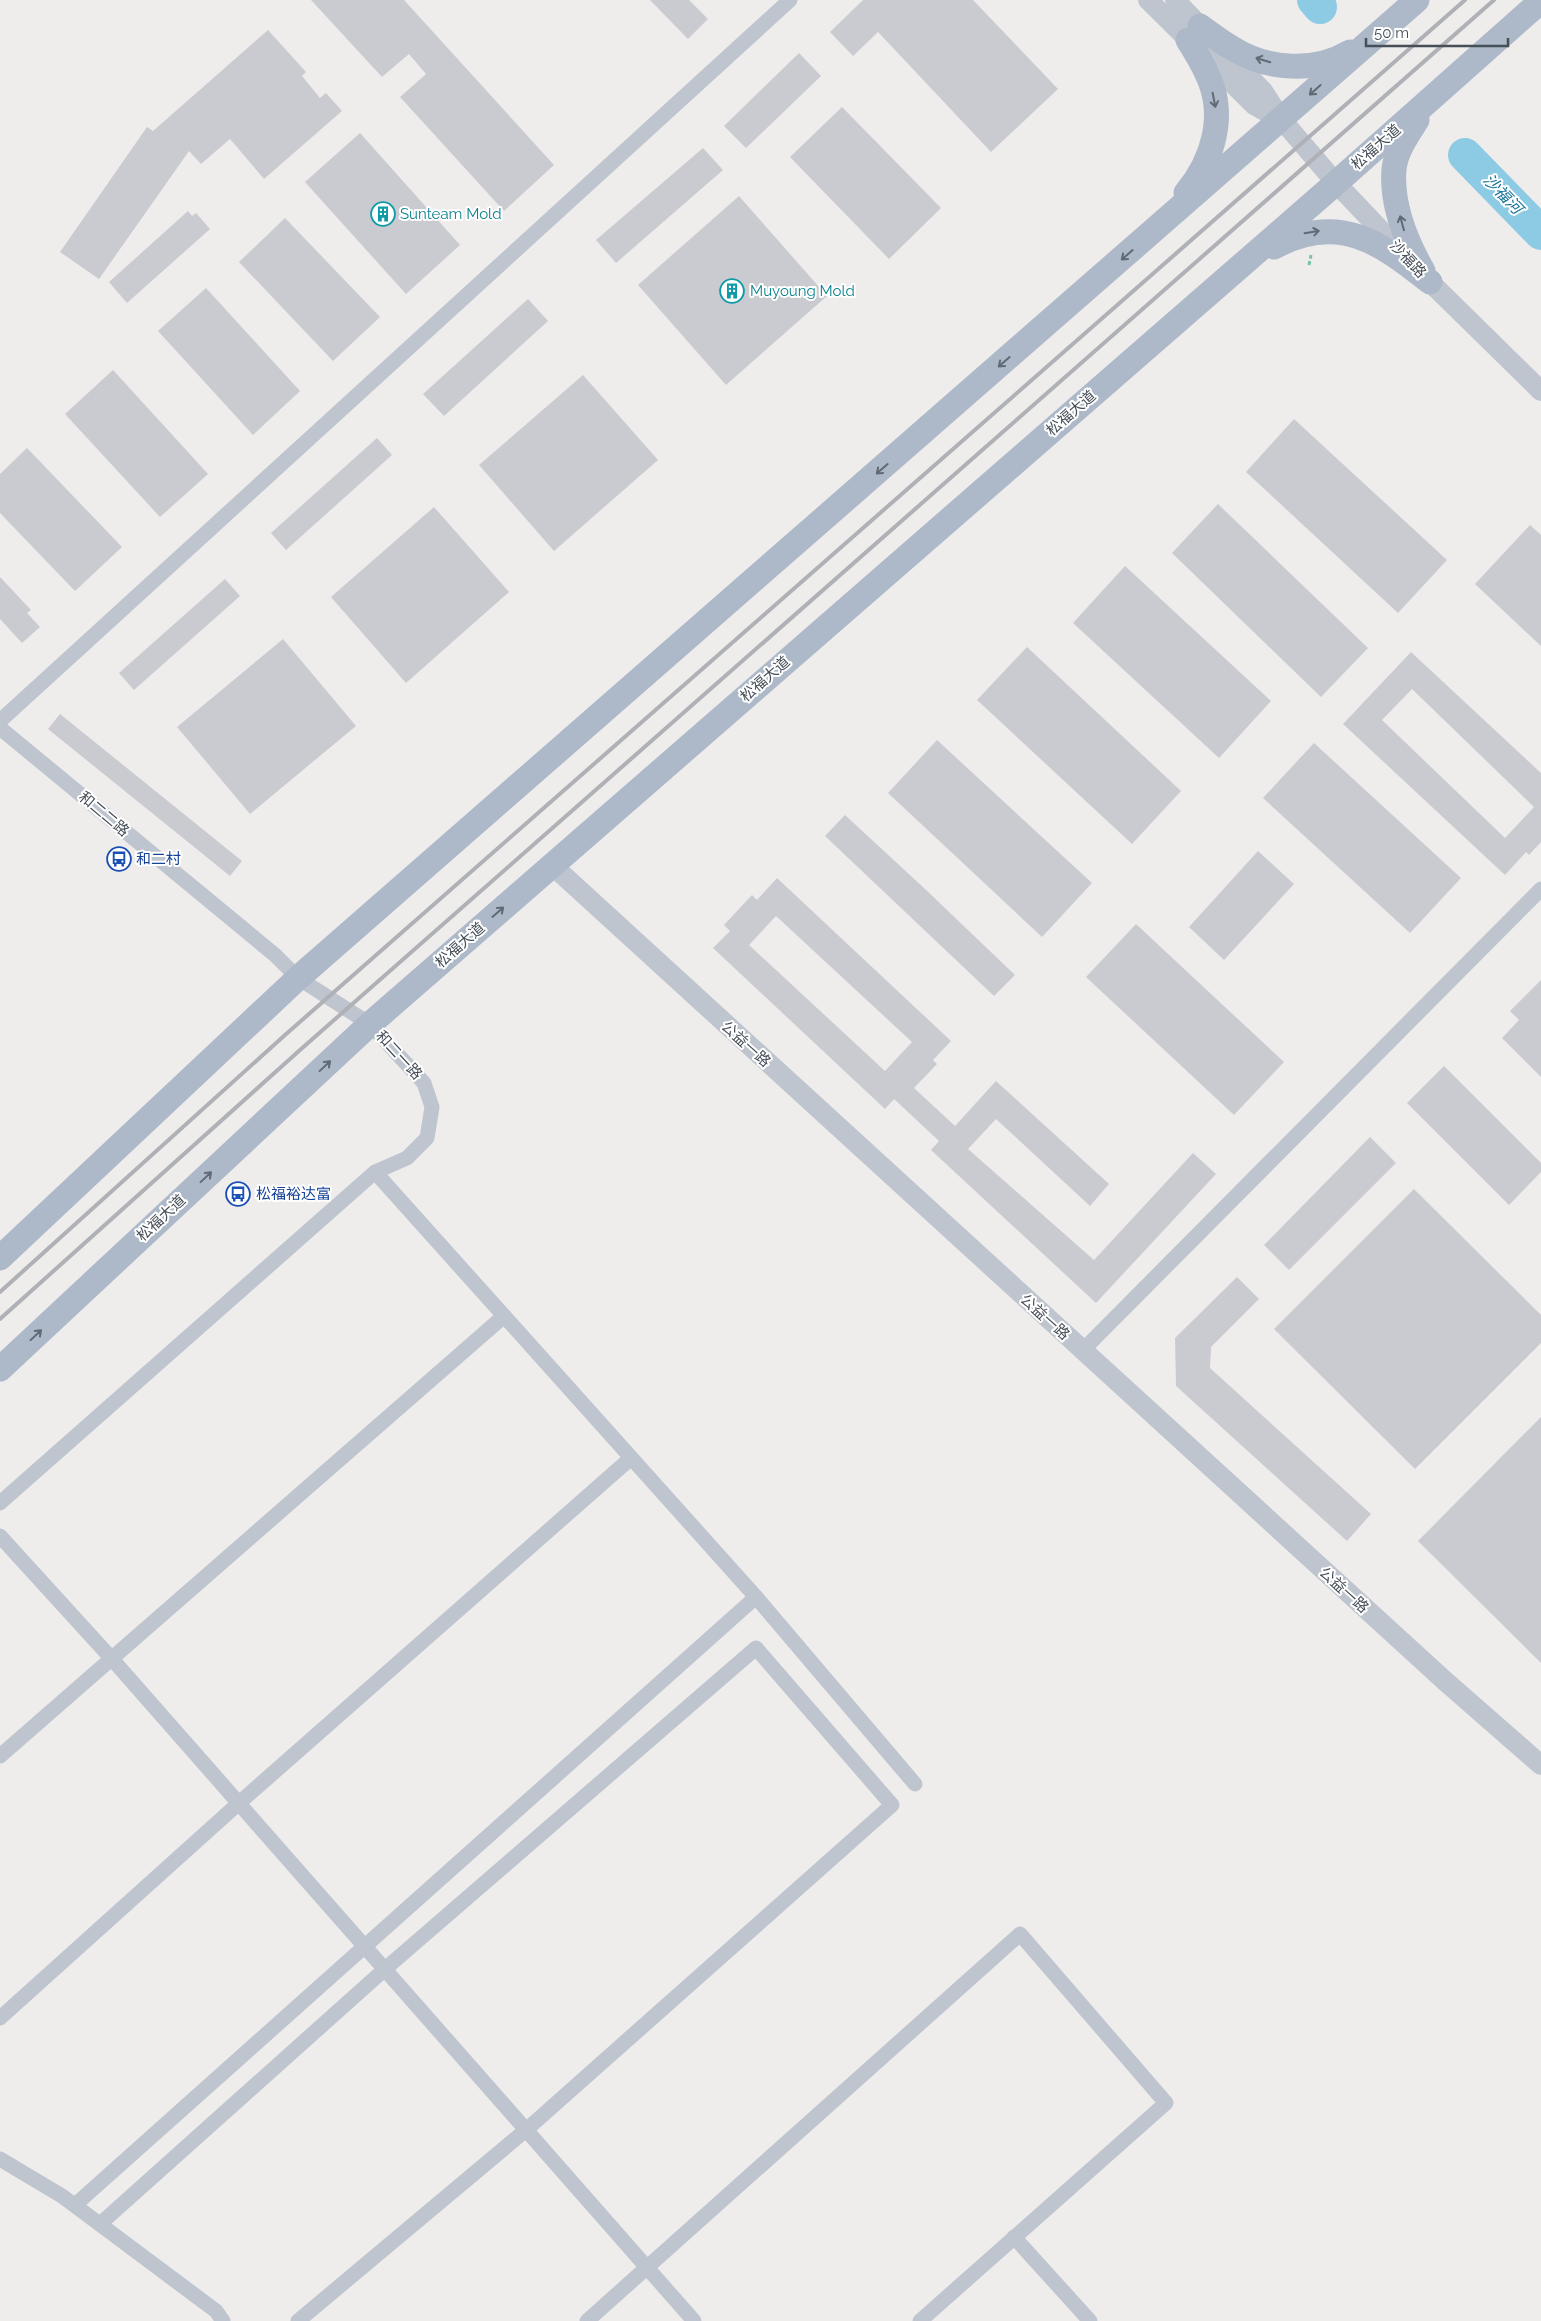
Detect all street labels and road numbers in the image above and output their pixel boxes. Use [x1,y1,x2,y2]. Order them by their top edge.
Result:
street label: 松福大道 [1347,121,1405,173]
street label: 沙福路 [1386,236,1430,282]
street label: 松福大道 [1042,387,1100,439]
street label: 松福大道 [736,653,794,705]
street label: 和二二路 [75,788,133,840]
street label: 松福大道 [431,919,489,971]
street label: 公益一路 [718,1017,774,1071]
street label: 和二一路 [372,1027,426,1083]
street label: 松福大道 [133,1191,189,1245]
street label: 公益一路 [1017,1290,1073,1344]
street label: 公益一路 [1316,1563,1372,1617]

